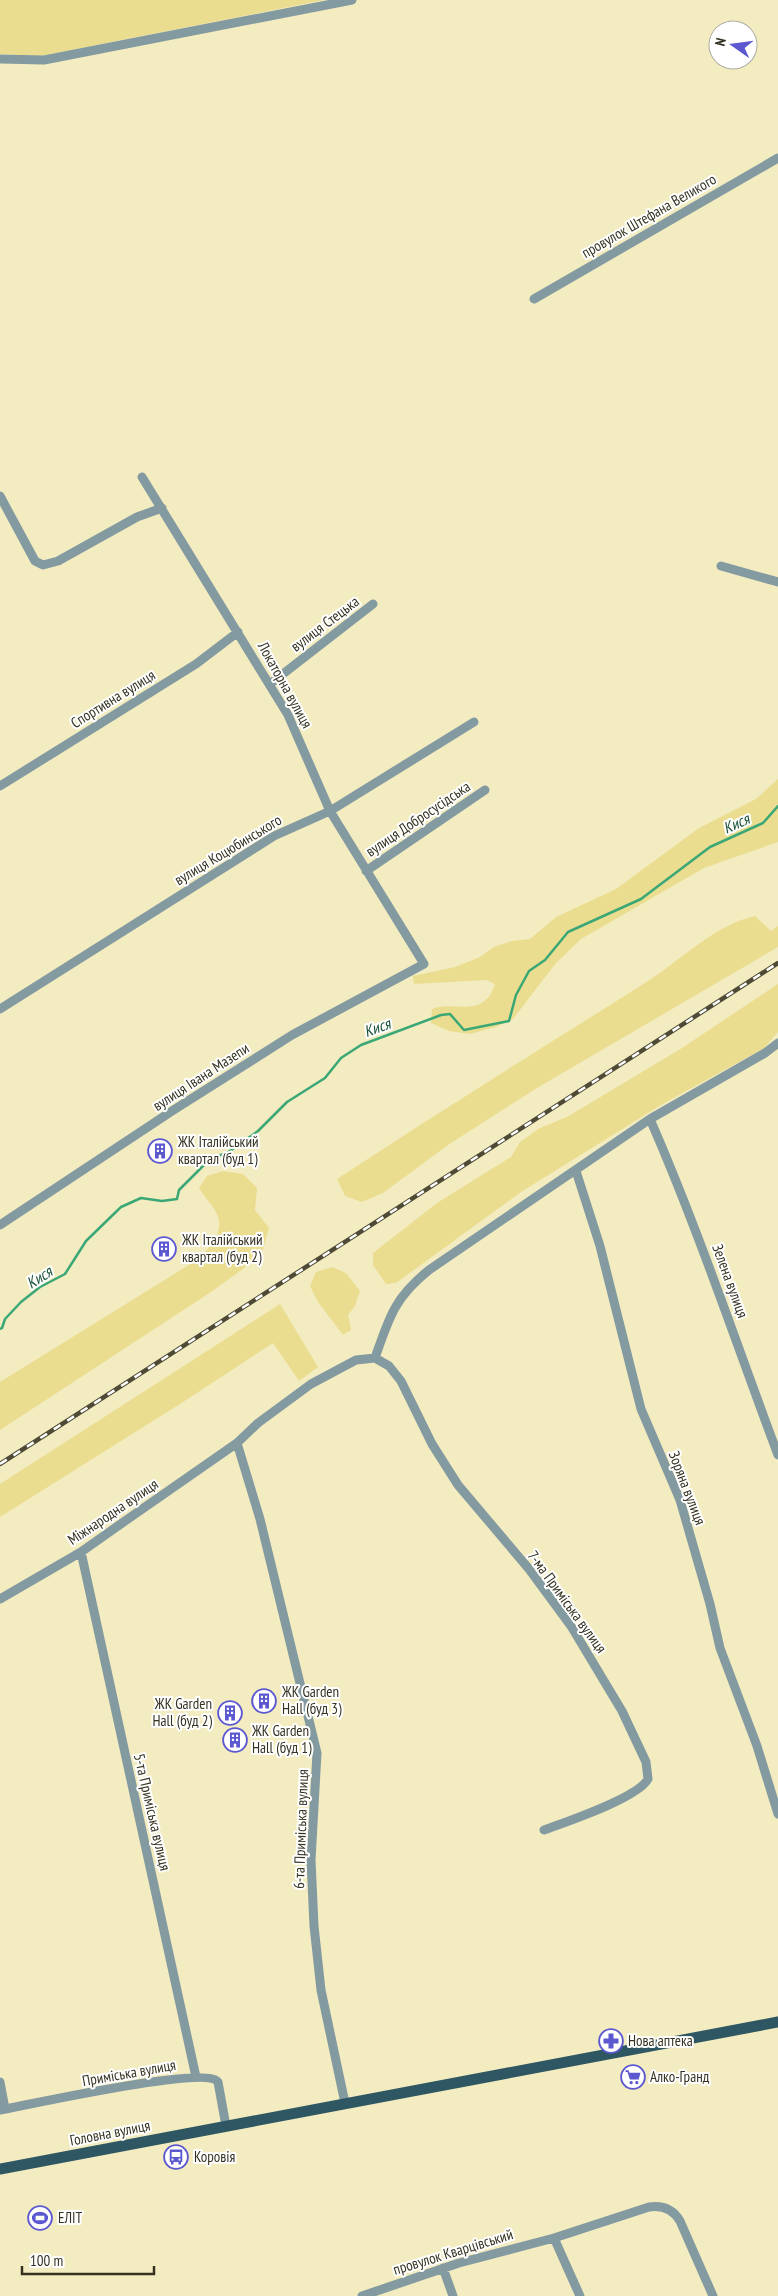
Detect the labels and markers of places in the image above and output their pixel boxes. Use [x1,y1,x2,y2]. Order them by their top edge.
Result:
place label: ЖК Італійський квартал (буд 1) [177,1132,259,1168]
building icon: ЖК Італійський квартал (буд 1) [147,1138,173,1164]
place label: ЖК Італійський квартал (буд 2) [181,1230,263,1266]
building icon: ЖК Італійський квартал (буд 2) [151,1236,177,1262]
place label: ЖК Garden Hall (буд 3) [281,1682,342,1718]
building icon: ЖК Garden Hall (буд 3) [251,1688,277,1714]
place label: ЖК Garden Hall (буд 2) [153,1694,212,1730]
building icon: ЖК Garden Hall (буд 2) [217,1700,243,1726]
place label: ЖК Garden Hall (буд 1) [251,1721,312,1757]
building icon: ЖК Garden Hall (буд 1) [222,1727,248,1753]
pharmacy icon: Нова аптека [598,2028,624,2054]
place label: Нова аптека [628,2031,693,2050]
supermarket icon: Алко-Гранд [620,2064,646,2090]
place label: Алко-Гранд [650,2067,710,2086]
bus stop icon: Коровія [163,2144,189,2170]
place label: Коровія [194,2147,235,2166]
sports icon: ЕЛІТ [27,2205,53,2231]
place label: ЕЛІТ [58,2208,82,2227]

